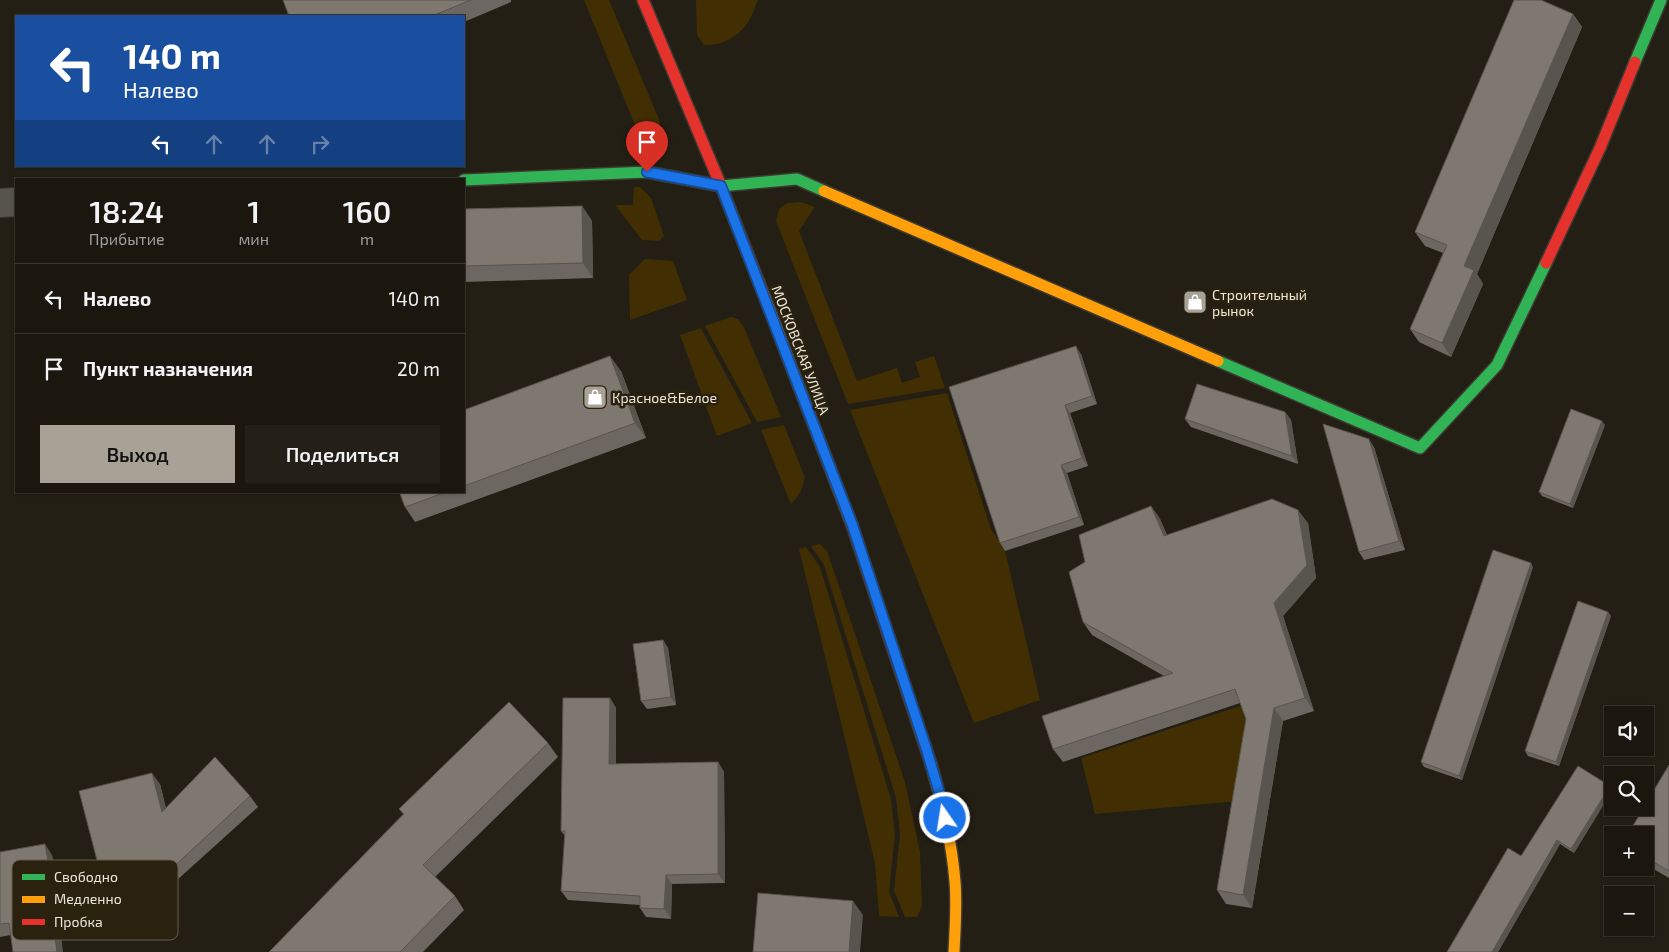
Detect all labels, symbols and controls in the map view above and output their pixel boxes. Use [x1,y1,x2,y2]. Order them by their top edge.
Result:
text: 140 m [123,34,221,76]
icon: left [40,35,105,100]
text: Налево [123,76,199,102]
pin [626,121,668,172]
icon: arrive [633,128,661,156]
icon: left [147,130,175,158]
icon: ahead [200,130,228,158]
icon: ahead [253,130,281,158]
icon: right [306,130,334,158]
text: 18:24 [89,193,164,229]
text: 1 [247,193,260,229]
text: 160 [343,193,391,229]
text: Прибытие [89,229,165,248]
text: мин [238,229,269,248]
text: m [360,229,374,248]
street label: МОСКОВСКАЯ УЛИЦА [768,283,834,417]
icon: left [40,285,68,313]
place label: Строительный рынок [1212,286,1307,319]
text: Налево [83,287,151,310]
text: 140 m [388,287,440,310]
shop icon: Строительный рынок [1182,289,1208,315]
icon: arrive [40,355,68,383]
text: Пункт назначения [83,357,253,380]
text: 20 m [397,357,440,380]
shop icon: Красное&Белое [582,384,608,410]
place label: Красное&Белое [612,389,717,406]
button: Выход [40,425,235,483]
button: Поделиться [245,425,440,483]
map controls [1604,706,1654,936]
button: sound [1604,706,1654,756]
button: search [1604,766,1654,816]
position arrow [918,791,970,843]
button: + [1604,826,1654,876]
legend [12,860,178,940]
text: Свободно [54,868,118,885]
button: − [1604,886,1654,936]
text: Медленно [54,890,122,907]
text: Пробка [54,913,103,930]

